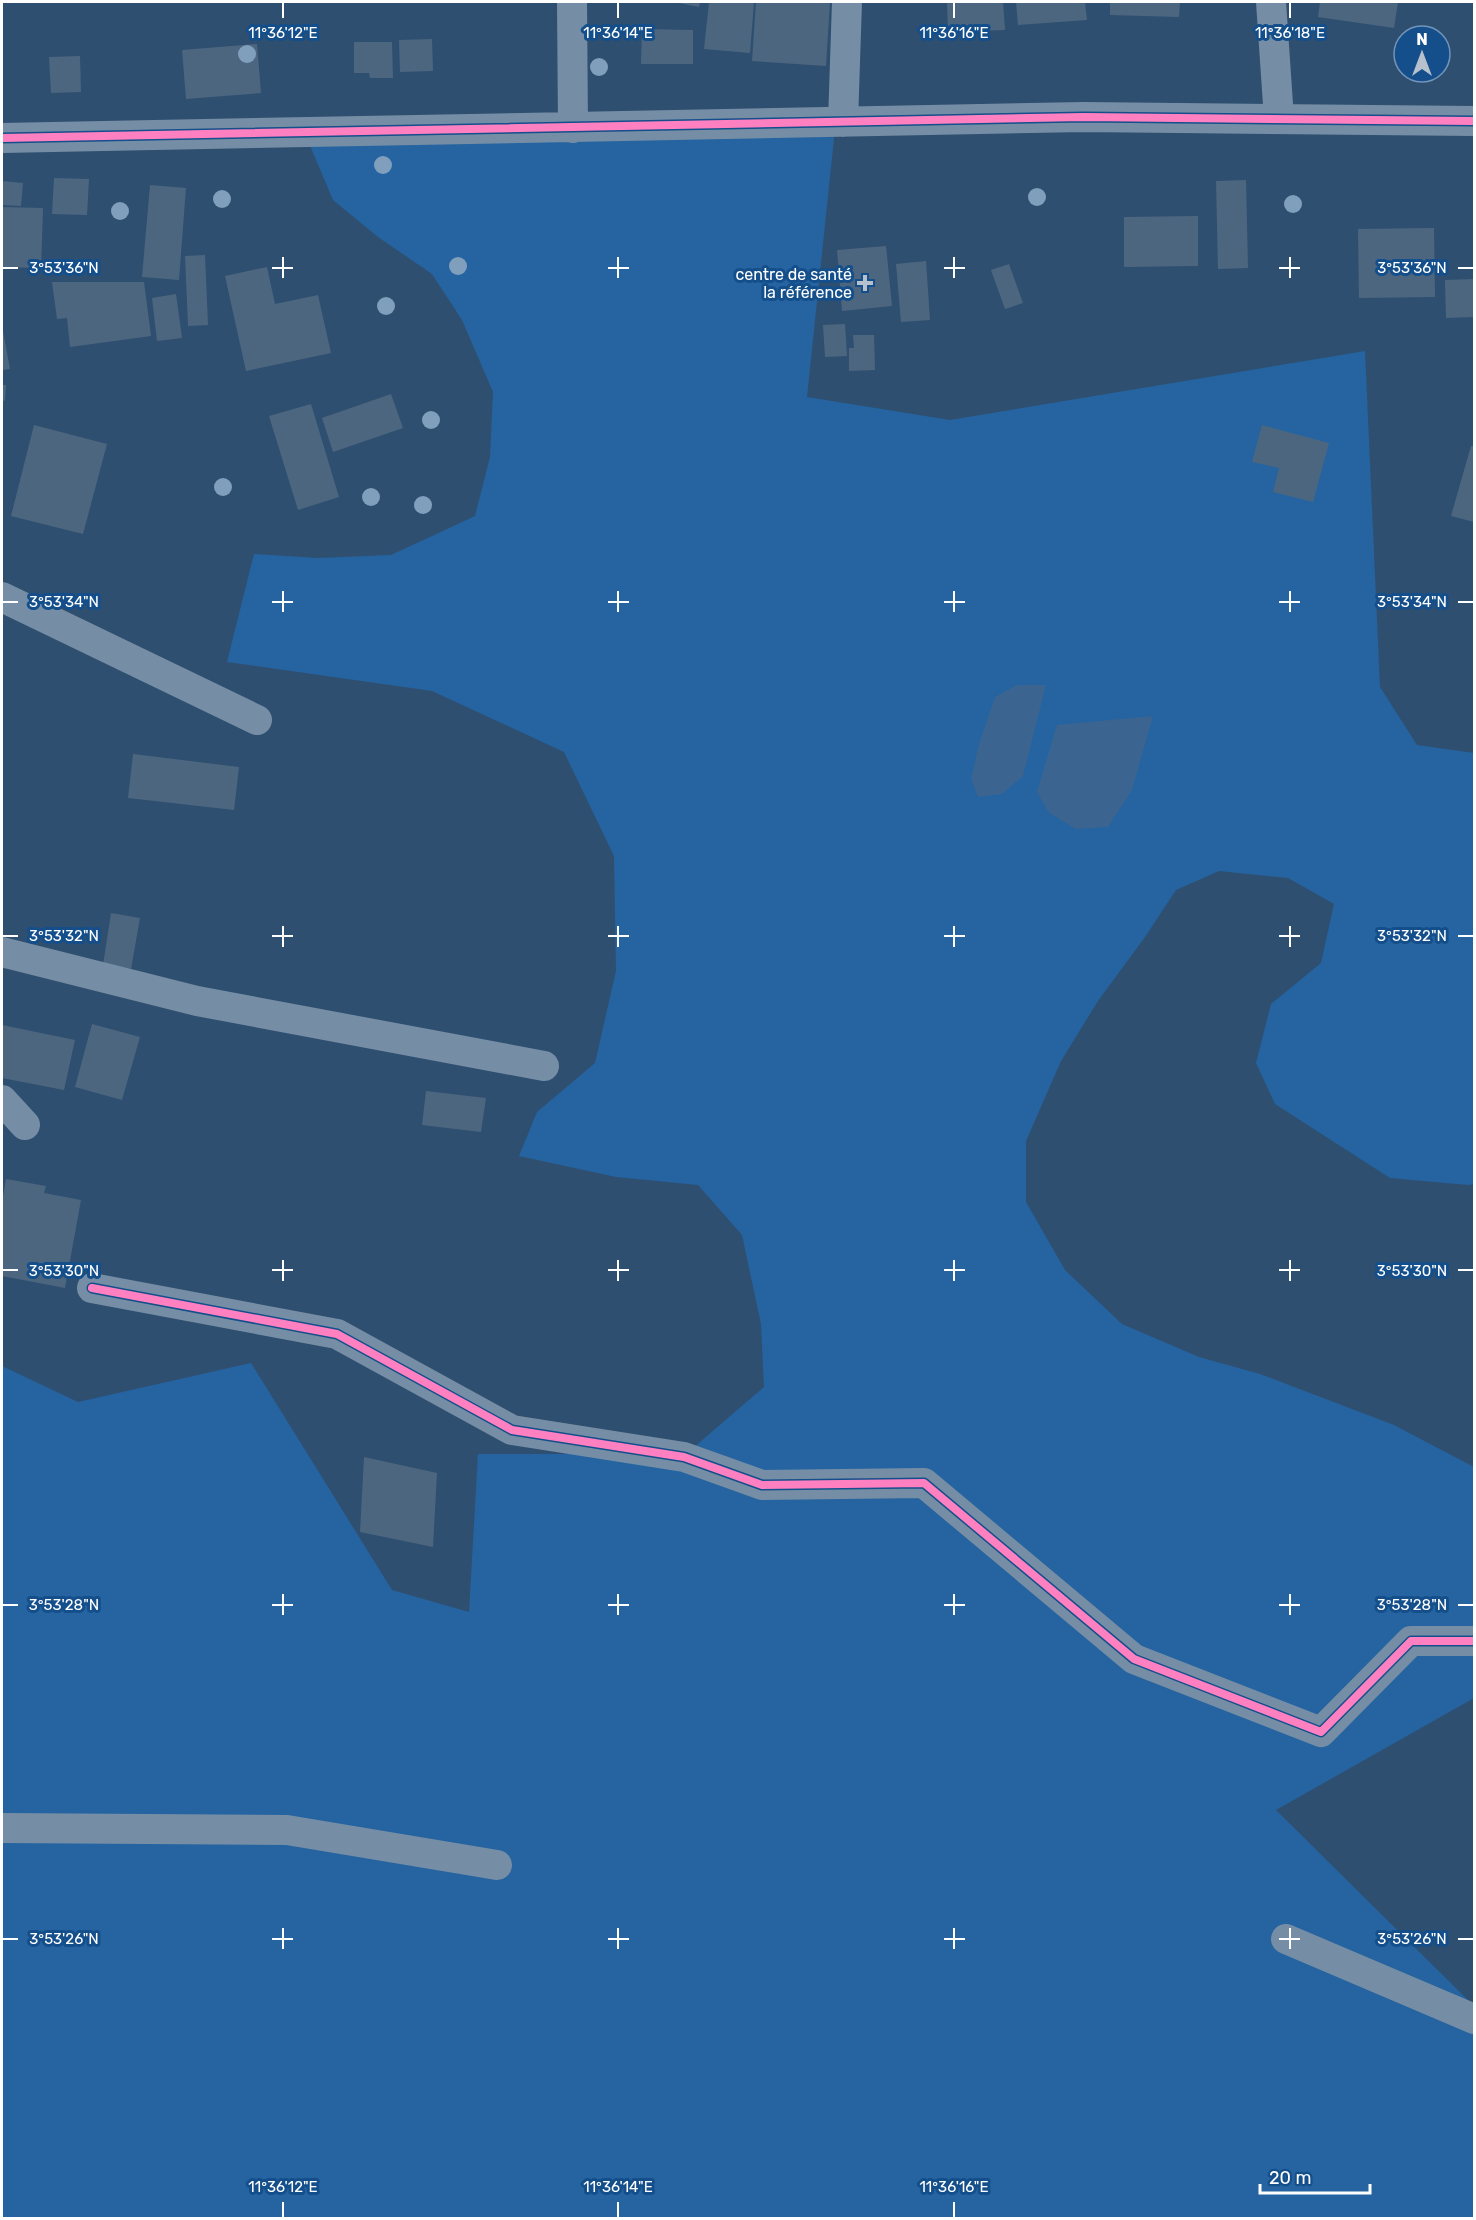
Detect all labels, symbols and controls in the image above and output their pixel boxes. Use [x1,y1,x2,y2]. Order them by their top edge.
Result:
text: 11°36'12"E [248,24,318,42]
text: 11°36'14"E [583,24,653,42]
text: 11°36'16"E [919,24,989,42]
text: 11°36'18"E [1255,24,1325,42]
north arrow [1392,24,1452,84]
text: N [1416,30,1428,49]
text: 3°53'36"N [29,259,99,277]
text: 3°53'36"N [1377,259,1447,277]
place label: centre de santé la référence [735,265,852,302]
marker: centre de santé la référence [856,274,874,292]
text: 3°53'34"N [29,593,99,611]
text: 3°53'34"N [1377,593,1447,611]
text: 3°53'32"N [29,927,99,945]
text: 3°53'32"N [1377,927,1447,945]
text: 3°53'30"N [29,1262,99,1280]
text: 3°53'30"N [1377,1262,1447,1280]
text: 3°53'28"N [29,1596,99,1614]
text: 3°53'28"N [1377,1596,1447,1614]
text: 3°53'26"N [29,1930,99,1948]
text: 3°53'26"N [1377,1930,1447,1948]
scale bar [1260,2157,1370,2195]
text: 20 m [1269,2167,1311,2189]
text: 11°36'12"E [248,2178,318,2196]
text: 11°36'14"E [583,2178,653,2196]
text: 11°36'16"E [919,2178,989,2196]

